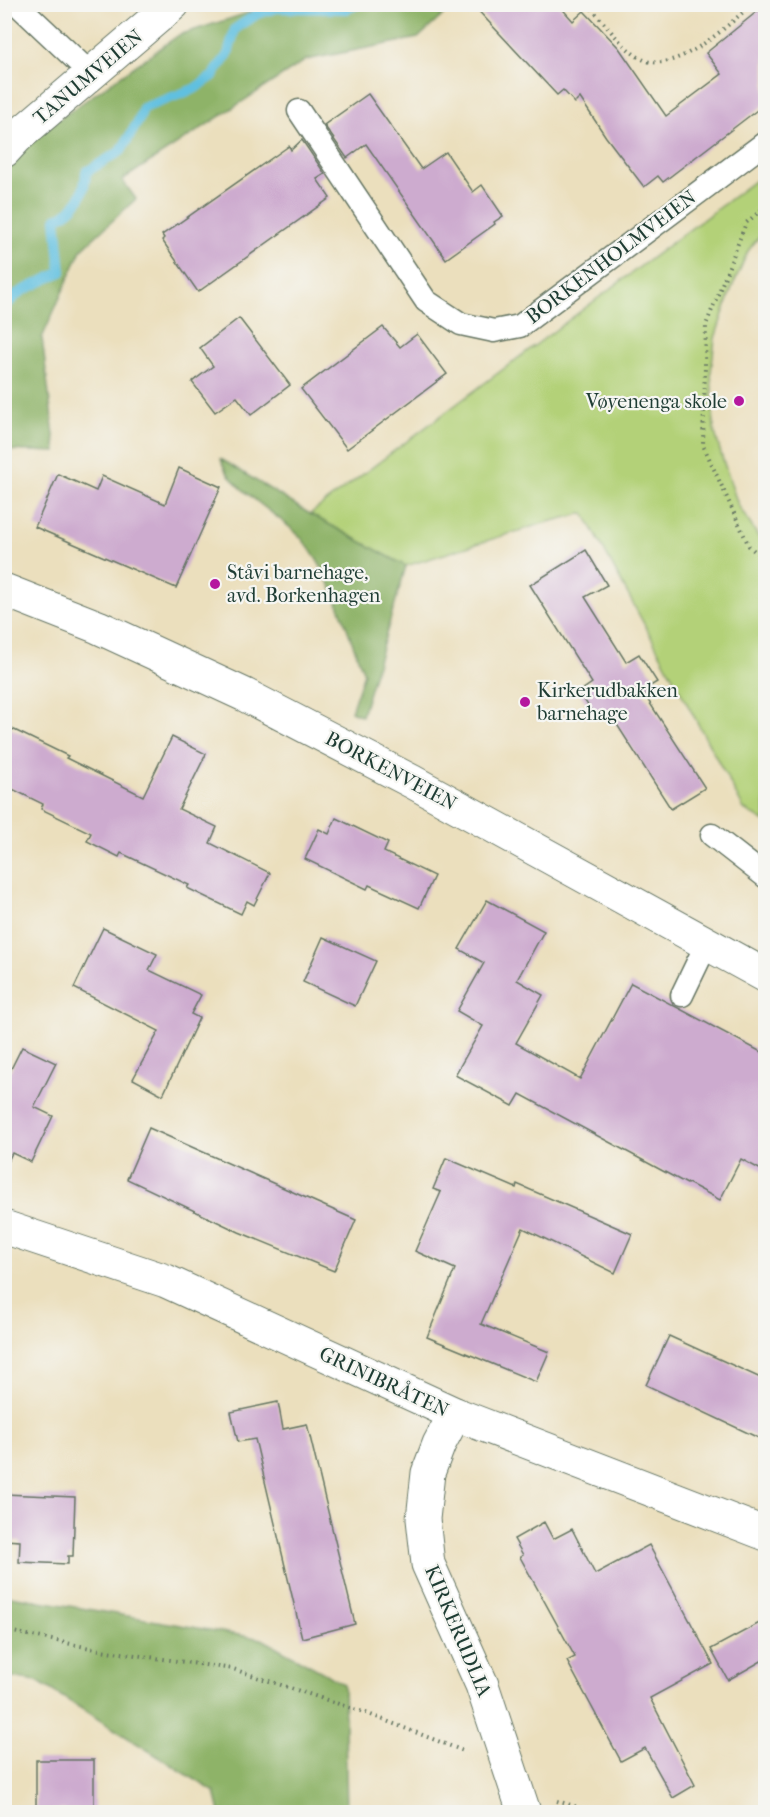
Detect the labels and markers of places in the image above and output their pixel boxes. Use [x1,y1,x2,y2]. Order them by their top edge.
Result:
place label: Vøyenenga skole [585,390,727,413]
marker: Vøyenenga skole [732,394,746,408]
place label: Ståvi barnehage, avd. Borkenhagen [227,561,381,607]
marker: Ståvi barnehage, avd. Borkenhagen [208,577,222,591]
place label: Kirkerudbakken barnehage [536,679,678,725]
marker: Kirkerudbakken barnehage [518,695,532,709]

